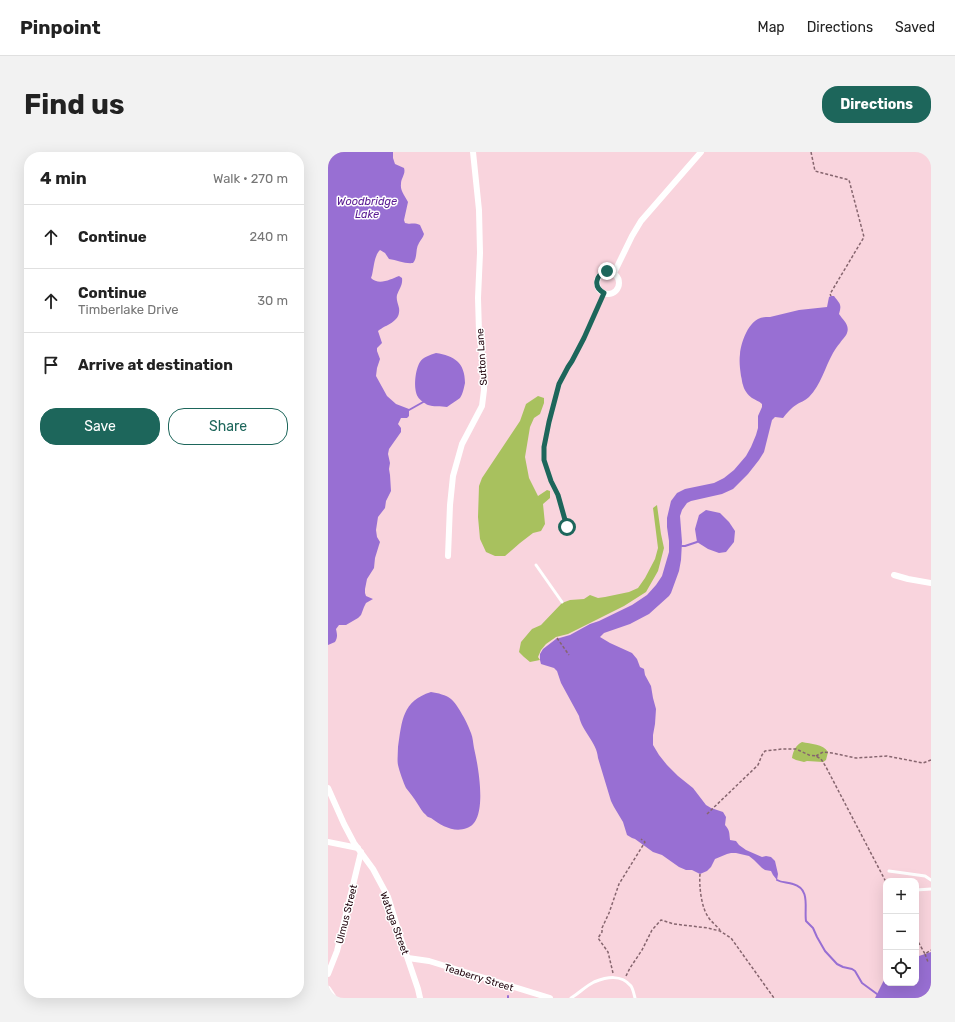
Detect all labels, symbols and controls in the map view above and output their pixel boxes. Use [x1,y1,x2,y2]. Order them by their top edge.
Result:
text: Pinpoint [20,16,101,39]
text: Map [758,19,785,36]
text: Directions [807,19,873,36]
text: Saved [895,19,935,36]
button: Directions [822,86,931,123]
text: Find us [24,88,124,121]
text: 4 min [40,168,87,188]
text: Walk · 270 m [213,171,288,186]
water label: Woodbridge Lake [337,195,397,221]
icon: ahead [40,226,62,248]
text: Continue [78,228,147,246]
text: 240 m [249,229,288,244]
route end [598,262,616,280]
text: Continue [78,284,147,302]
icon: ahead [40,290,62,312]
text: 30 m [257,293,288,308]
text: Timberlake Drive [78,302,179,317]
street label: Sutton Lane [474,328,490,386]
icon: arrive [40,354,62,376]
text: Arrive at destination [78,356,233,374]
button: Save [40,408,160,445]
button: Share [168,408,288,445]
route start [558,518,576,536]
map controls [883,878,919,986]
button: + [883,878,919,914]
street label: Ulmus Street [334,883,360,945]
street label: Watuga Street [377,890,411,957]
button: − [883,914,919,950]
button: locate [883,950,919,986]
street label: Teaberry Street [443,962,515,994]

